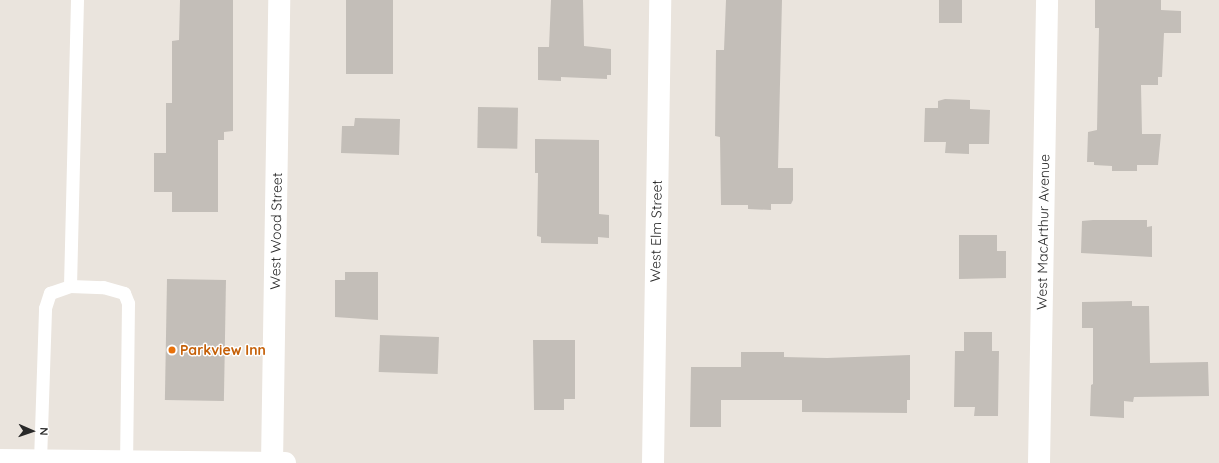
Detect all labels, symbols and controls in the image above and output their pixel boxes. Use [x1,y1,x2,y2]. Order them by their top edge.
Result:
street label: West MacArthur Avenue [1033,154,1053,310]
street label: West Wood Street [267,172,285,290]
street label: West Elm Street [647,180,665,282]
place label: Parkview Inn [180,342,266,358]
marker: Parkview Inn [167,345,177,355]
north arrow [12,411,52,451]
text: N [37,427,51,436]

